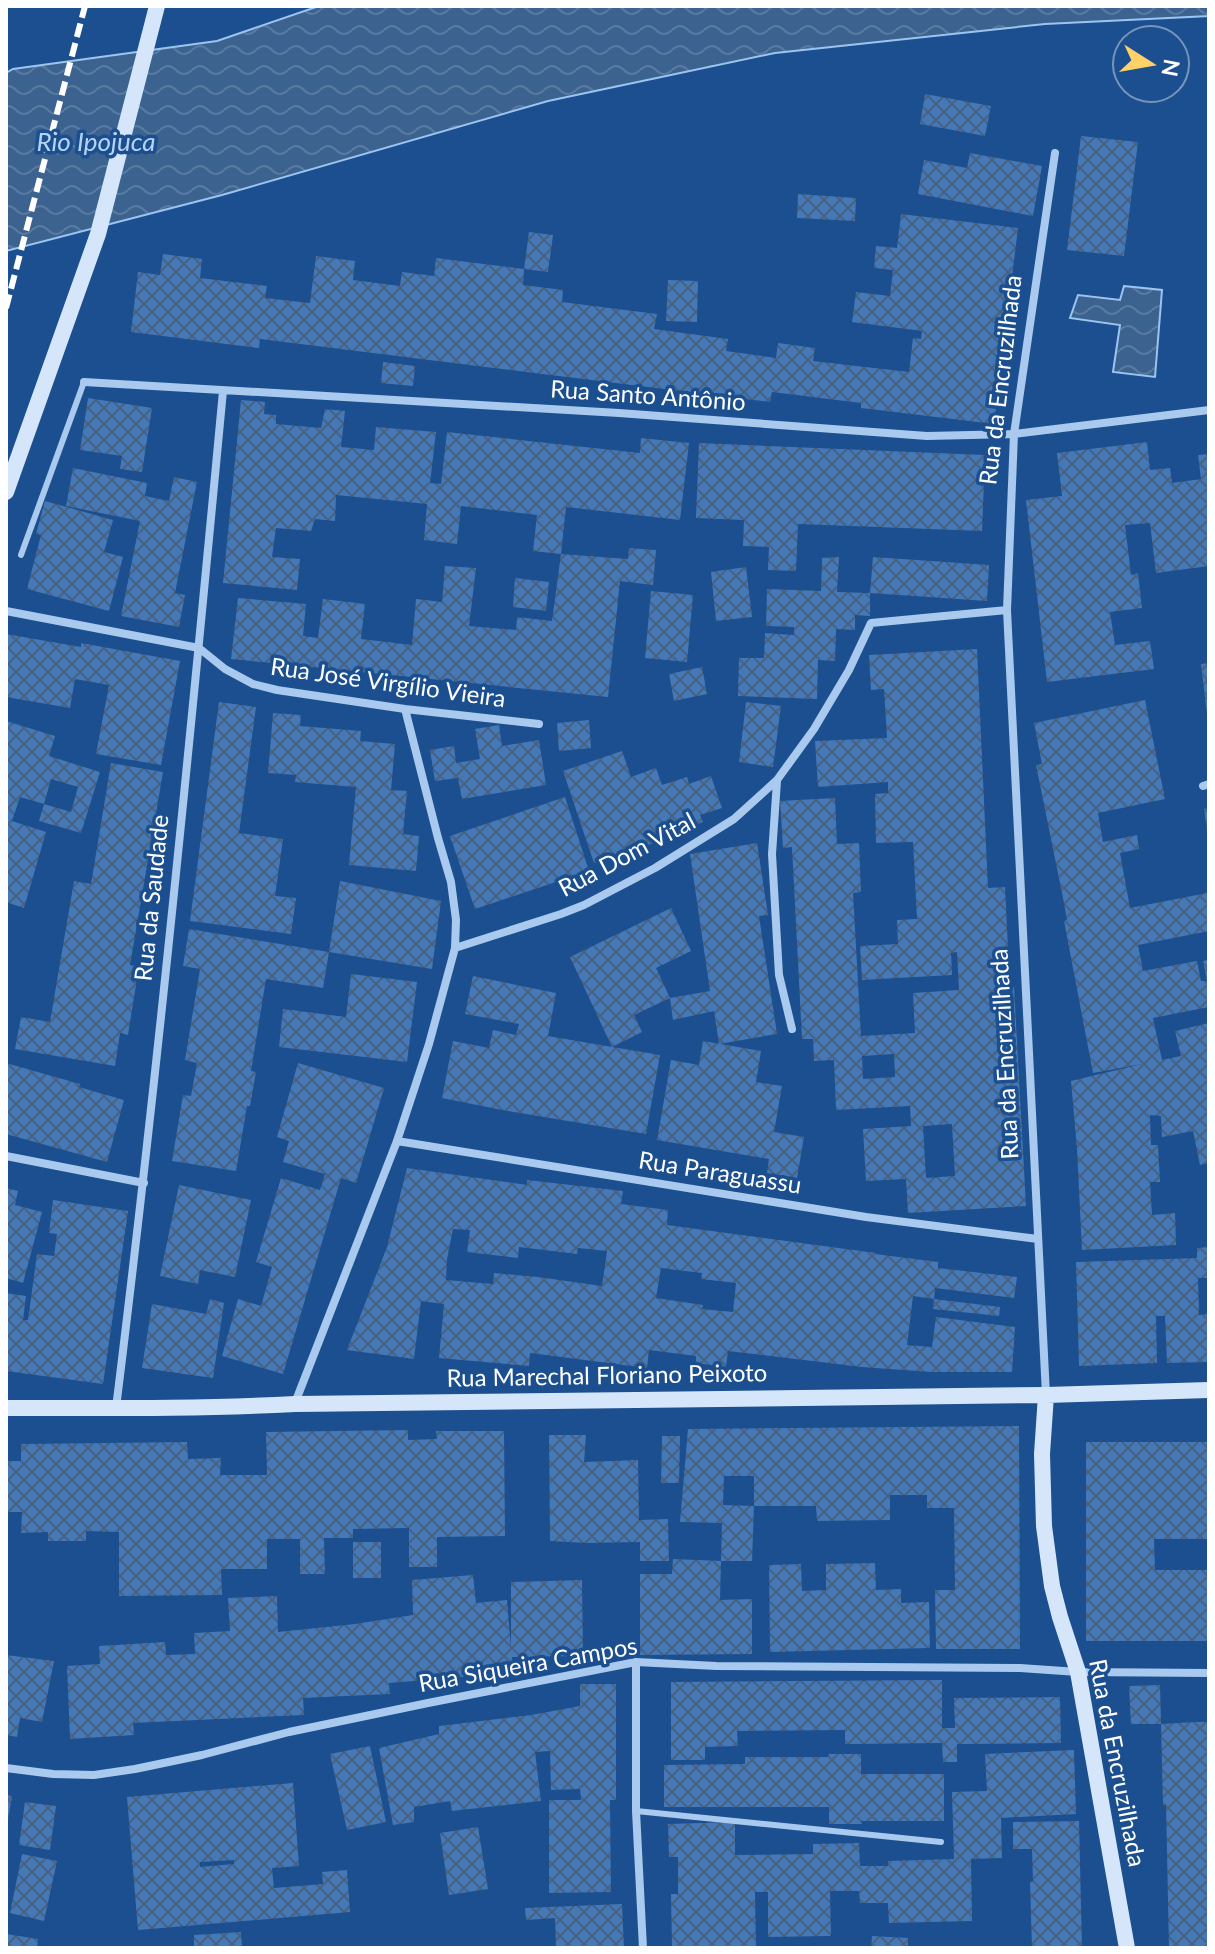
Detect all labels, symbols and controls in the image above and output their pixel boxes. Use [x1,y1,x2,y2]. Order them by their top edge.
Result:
north arrow [1111,24,1191,104]
text: N [1156,57,1186,79]
water label: Rio Ipojuca [36,125,156,157]
street label: Rua da Encruzilhada [972,273,1027,486]
street label: Rua Santo Antônio [549,373,747,416]
street label: Rua José Virgílio Vieira [269,651,508,712]
street label: Rua Dom Vital [553,805,700,902]
street label: Rua da Saudade [127,813,174,982]
street label: Rua da Encruzilhada [984,948,1024,1160]
street label: Rua Paraguassu [637,1144,804,1199]
street label: Rua Marechal Floriano Peixoto [446,1357,768,1392]
street label: Rua Siqueira Campos [416,1630,639,1697]
street label: Rua da Encruzilhada [1084,1656,1153,1869]

